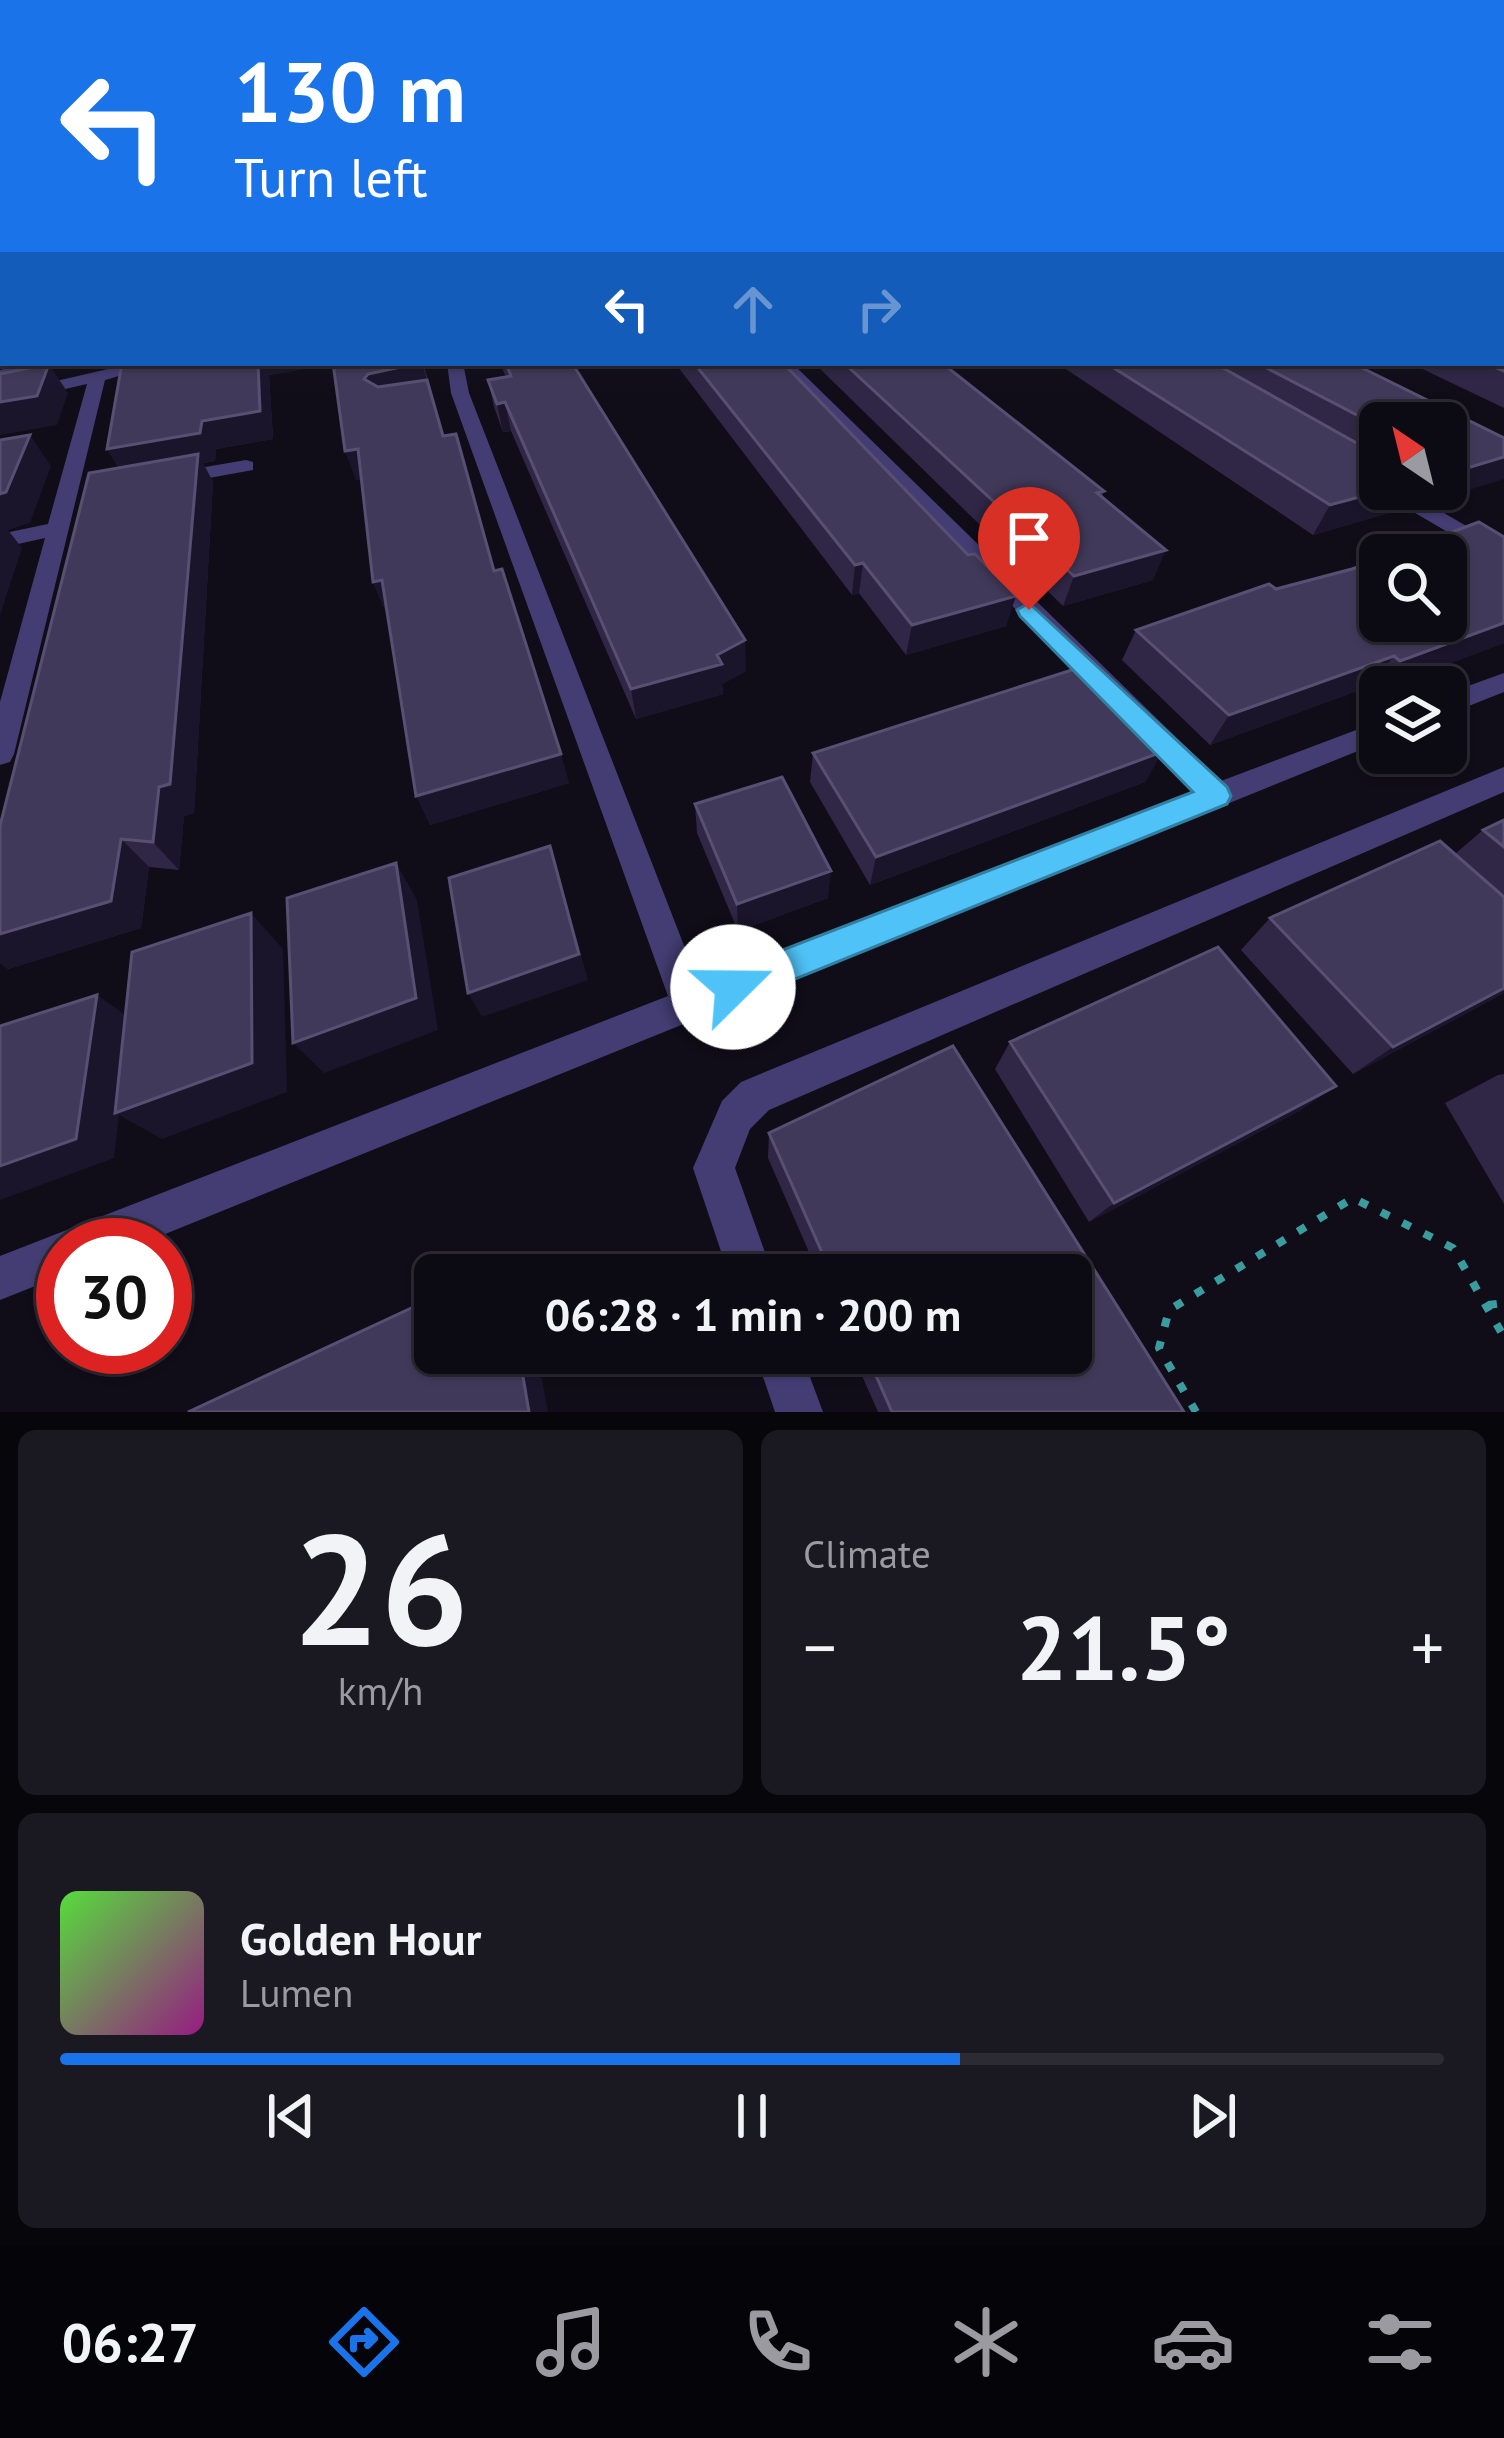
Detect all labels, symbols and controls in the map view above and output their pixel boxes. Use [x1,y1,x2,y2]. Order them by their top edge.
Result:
text: 130 m [234,36,466,145]
icon: left [36,48,192,204]
text: Turn left [234,142,428,212]
icon: left [594,276,660,342]
icon: ahead [720,276,786,342]
icon: right [846,276,912,342]
north arrow [1359,402,1467,510]
map controls [1359,402,1467,774]
pin [978,487,1080,610]
icon: arrive [996,505,1062,571]
button: search [1359,534,1467,642]
button: layers [1359,666,1467,774]
position arrow [670,924,796,1050]
speed limit sign: 30 [36,1218,192,1374]
text: 06:28 · 1 min · 200 m [545,1285,961,1343]
text: 26 [292,1486,469,1688]
text: Climate [803,1528,931,1579]
text: 21.5° [1016,1588,1231,1705]
text: − [803,1604,836,1689]
text: + [1411,1604,1444,1689]
text: km/h [338,1665,423,1716]
text: Golden Hour [240,1909,481,1967]
text: Lumen [240,1967,353,2018]
icon: previous [258,2083,324,2149]
icon: pause [719,2083,785,2149]
icon: next [1180,2083,1246,2149]
icon: directions [322,2300,406,2384]
icon: music [529,2300,613,2384]
icon: phone [736,2300,820,2384]
icon: climate [944,2300,1028,2384]
icon: car [1151,2300,1235,2384]
icon: filters [1358,2300,1442,2384]
text: 06:27 [62,2307,199,2377]

